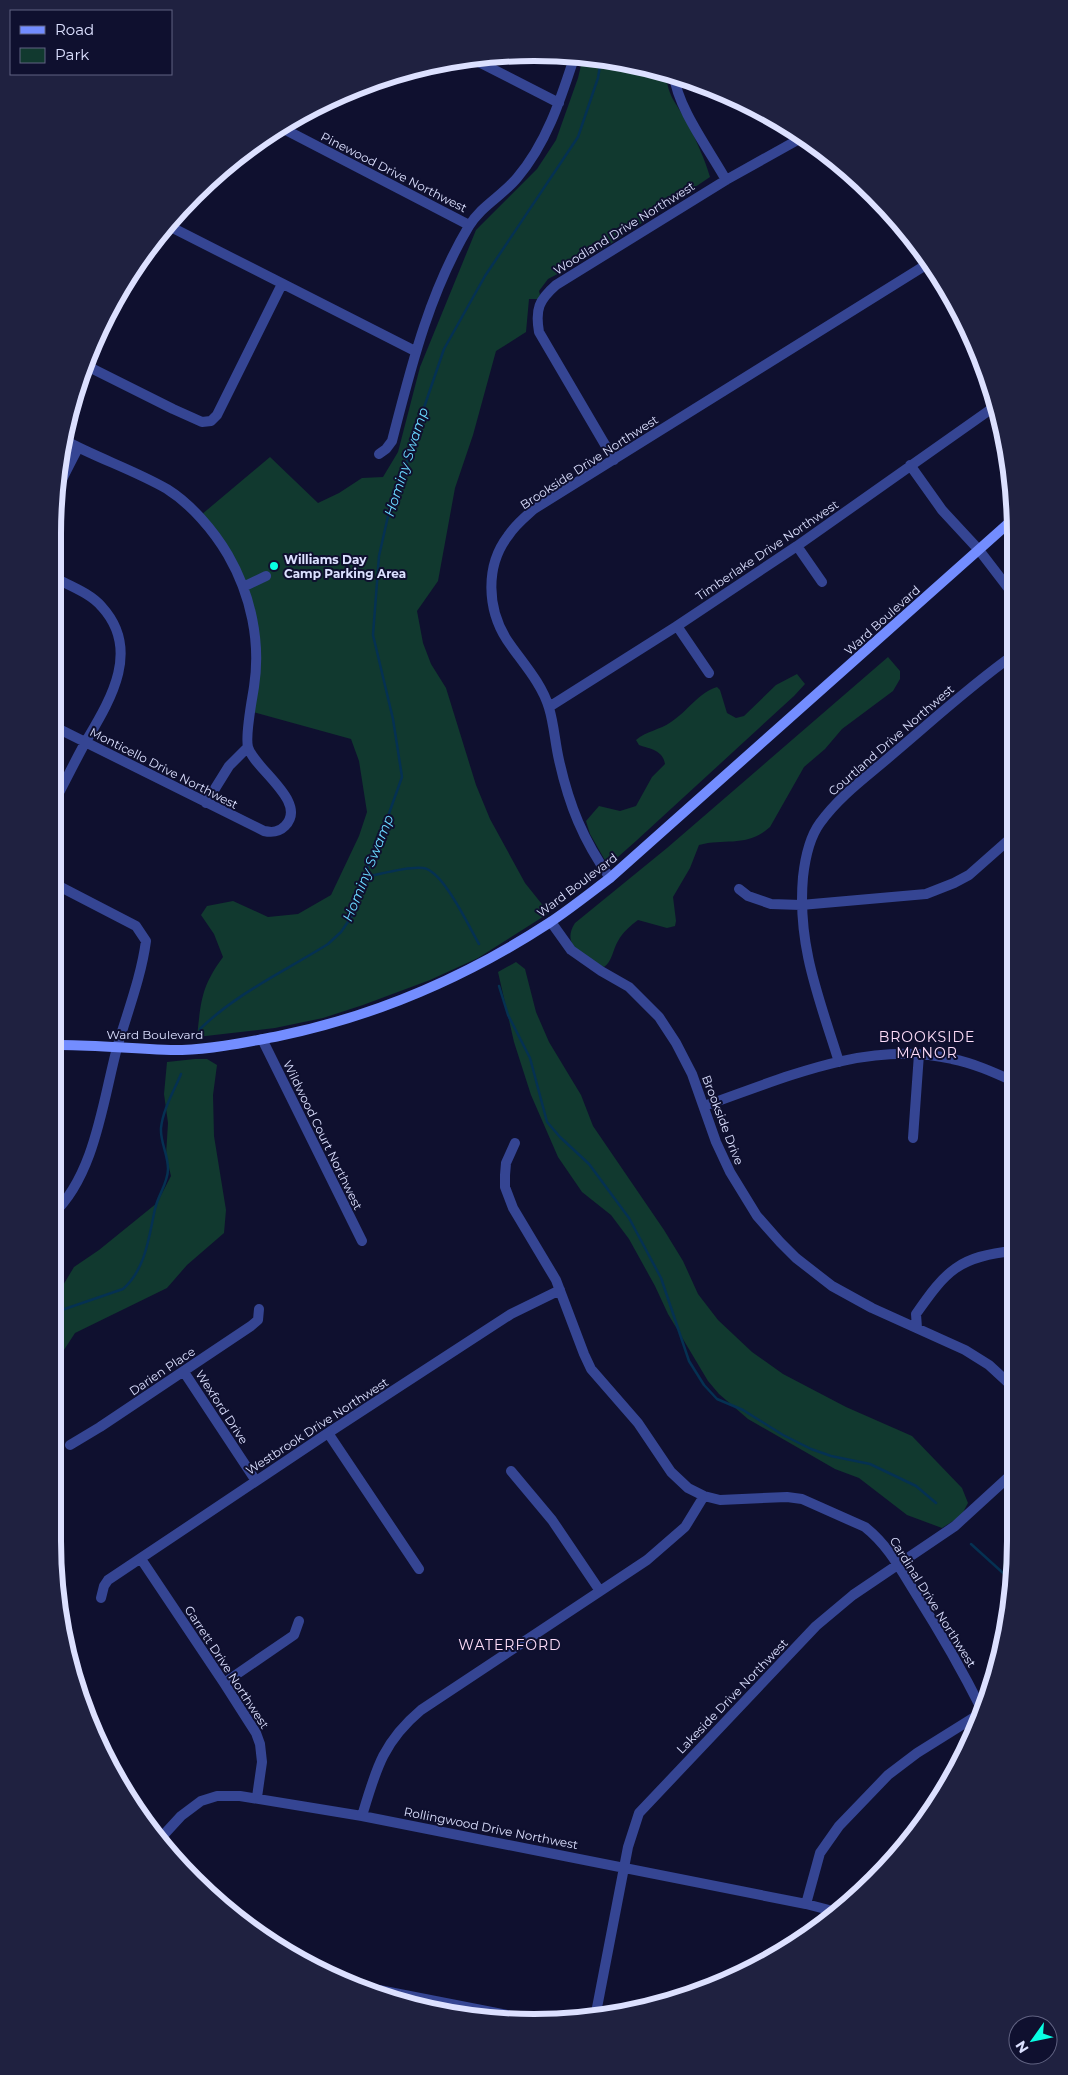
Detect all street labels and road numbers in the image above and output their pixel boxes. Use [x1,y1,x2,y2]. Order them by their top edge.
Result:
street label: Pinewood Drive Northwest [318,129,470,215]
street label: Woodland Drive Northwest [551,178,697,278]
street label: Brookside Drive Northwest [517,412,661,512]
street label: Timberlake Drive Northwest [693,497,841,603]
street label: Ward Boulevard [841,582,923,658]
street label: Courtland Drive Northwest [825,681,957,799]
street label: Monticello Drive Northwest [87,724,241,812]
street label: Ward Boulevard [534,850,620,920]
street label: Ward Boulevard [107,1027,203,1042]
street label: Wildwood Court Northwest [280,1058,366,1212]
street label: Brookside Drive [699,1073,747,1167]
street label: Darien Place [126,1343,198,1399]
street label: Wexford Drive [193,1367,251,1447]
street label: Westbrook Drive Northwest [243,1374,391,1478]
street label: Cardinal Drive Northwest [887,1534,979,1670]
street label: Garrett Drive Northwest [182,1603,273,1731]
street label: Lakeside Drive Northwest [673,1635,791,1757]
street label: Rollingwood Drive Northwest [403,1804,579,1852]

